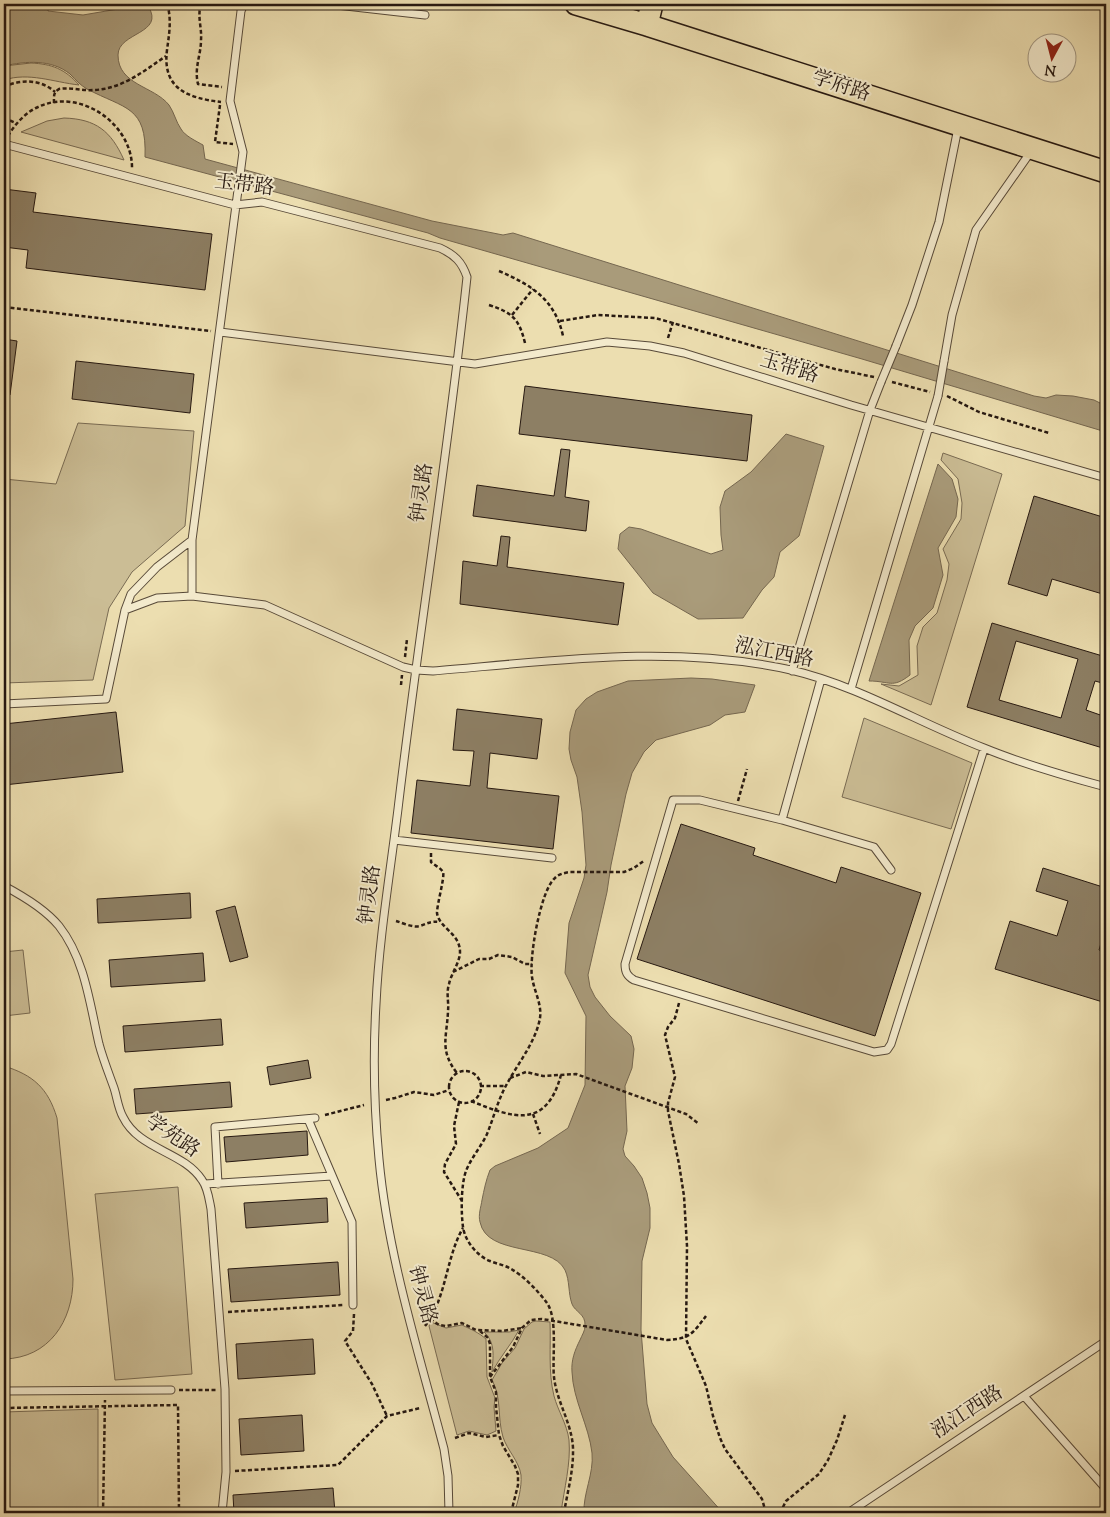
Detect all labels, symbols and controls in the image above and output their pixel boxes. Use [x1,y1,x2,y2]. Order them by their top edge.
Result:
north arrow [1028,32,1078,82]
text: N [1044,58,1057,80]
street label: 学府路 [808,64,874,110]
street label: 玉带路 [212,168,276,204]
street label: 玉带路 [756,346,822,392]
street label: 钟灵路 [404,461,442,525]
street label: 泓江西路 [732,632,816,676]
street label: 钟灵路 [353,863,389,927]
street label: 学苑路 [139,1108,205,1166]
street label: 钟灵路 [399,1262,443,1328]
street label: 泓江西路 [927,1379,1009,1447]

